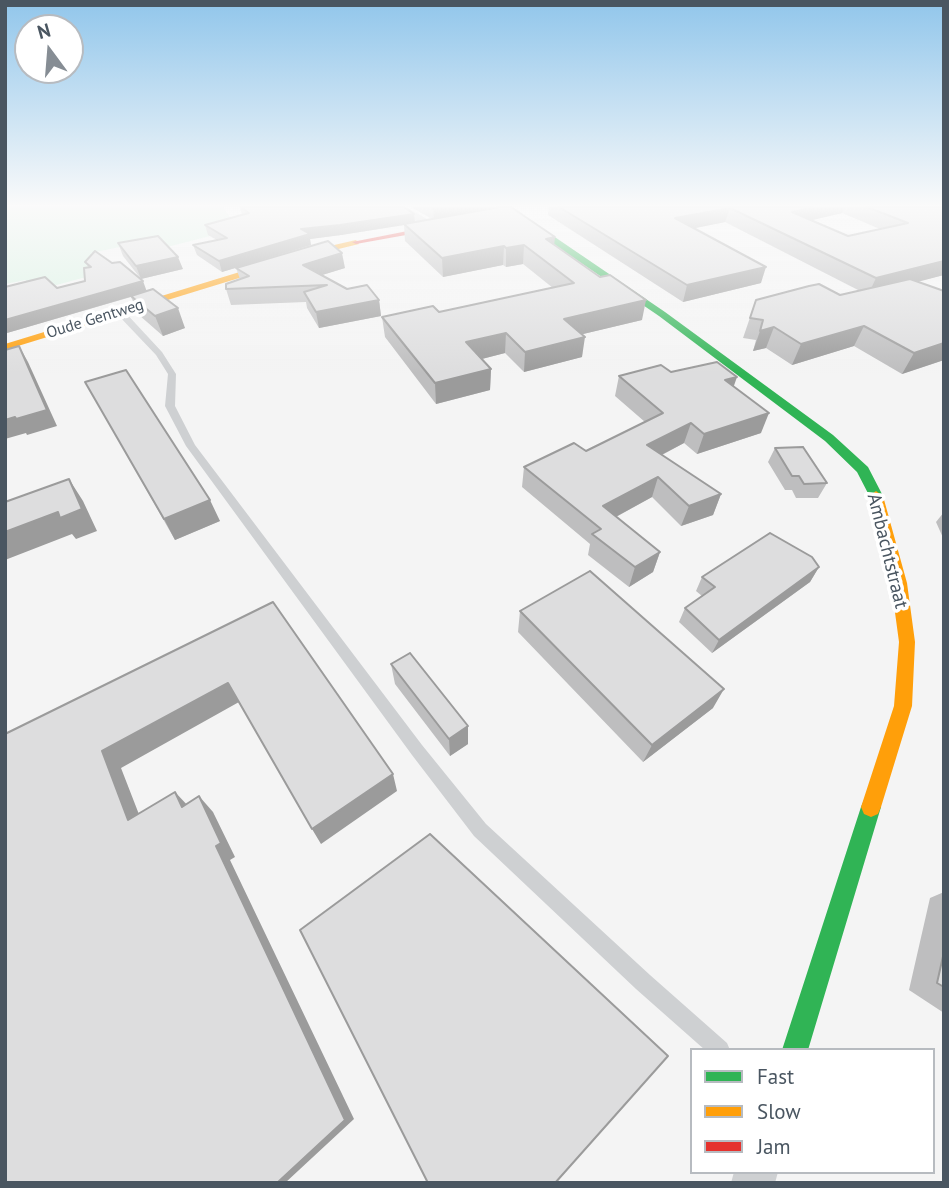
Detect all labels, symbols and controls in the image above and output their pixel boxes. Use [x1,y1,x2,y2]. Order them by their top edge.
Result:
north arrow [14,14,84,84]
text: N [34,17,53,44]
street label: Oude Gentweg [44,295,146,343]
street label: Ambachtstraat [862,491,912,611]
legend [690,1048,935,1174]
text: Fast [757,1063,794,1090]
text: Slow [757,1098,801,1125]
text: Jam [757,1133,791,1160]

